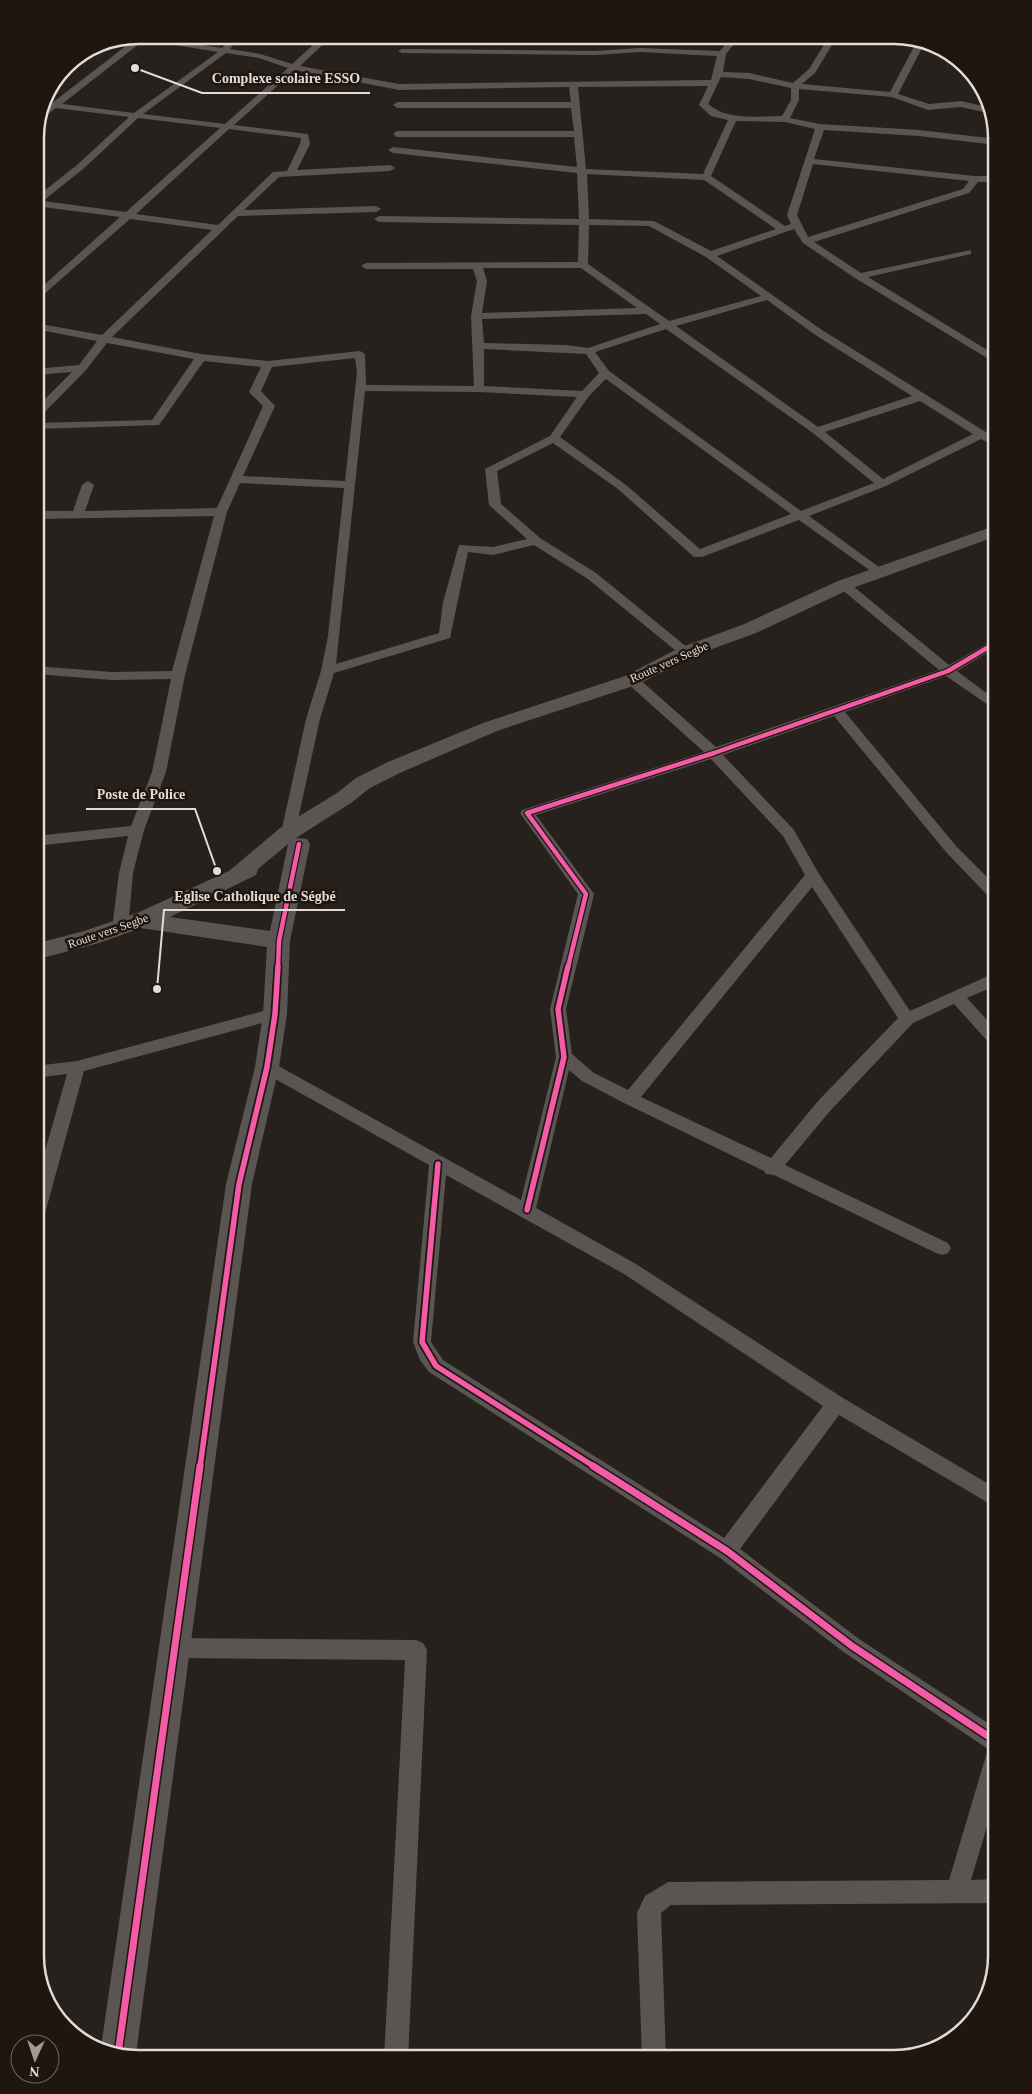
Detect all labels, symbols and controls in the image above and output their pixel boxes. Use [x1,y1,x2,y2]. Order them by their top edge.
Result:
callout: Complexe scolaire ESSO [202,64,370,93]
text: Complexe scolaire ESSO [212,71,360,86]
street label: Route vers Segbe [628,639,710,685]
callout: Poste de Police [86,780,195,809]
text: Poste de Police [97,787,185,802]
callout: Eglise Catholique de Ségbé [164,881,345,910]
text: Eglise Catholique de Ségbé [174,889,336,904]
street label: Route vers Segbe [66,911,150,951]
north arrow [10,2034,60,2084]
text: N [29,2064,40,2079]

